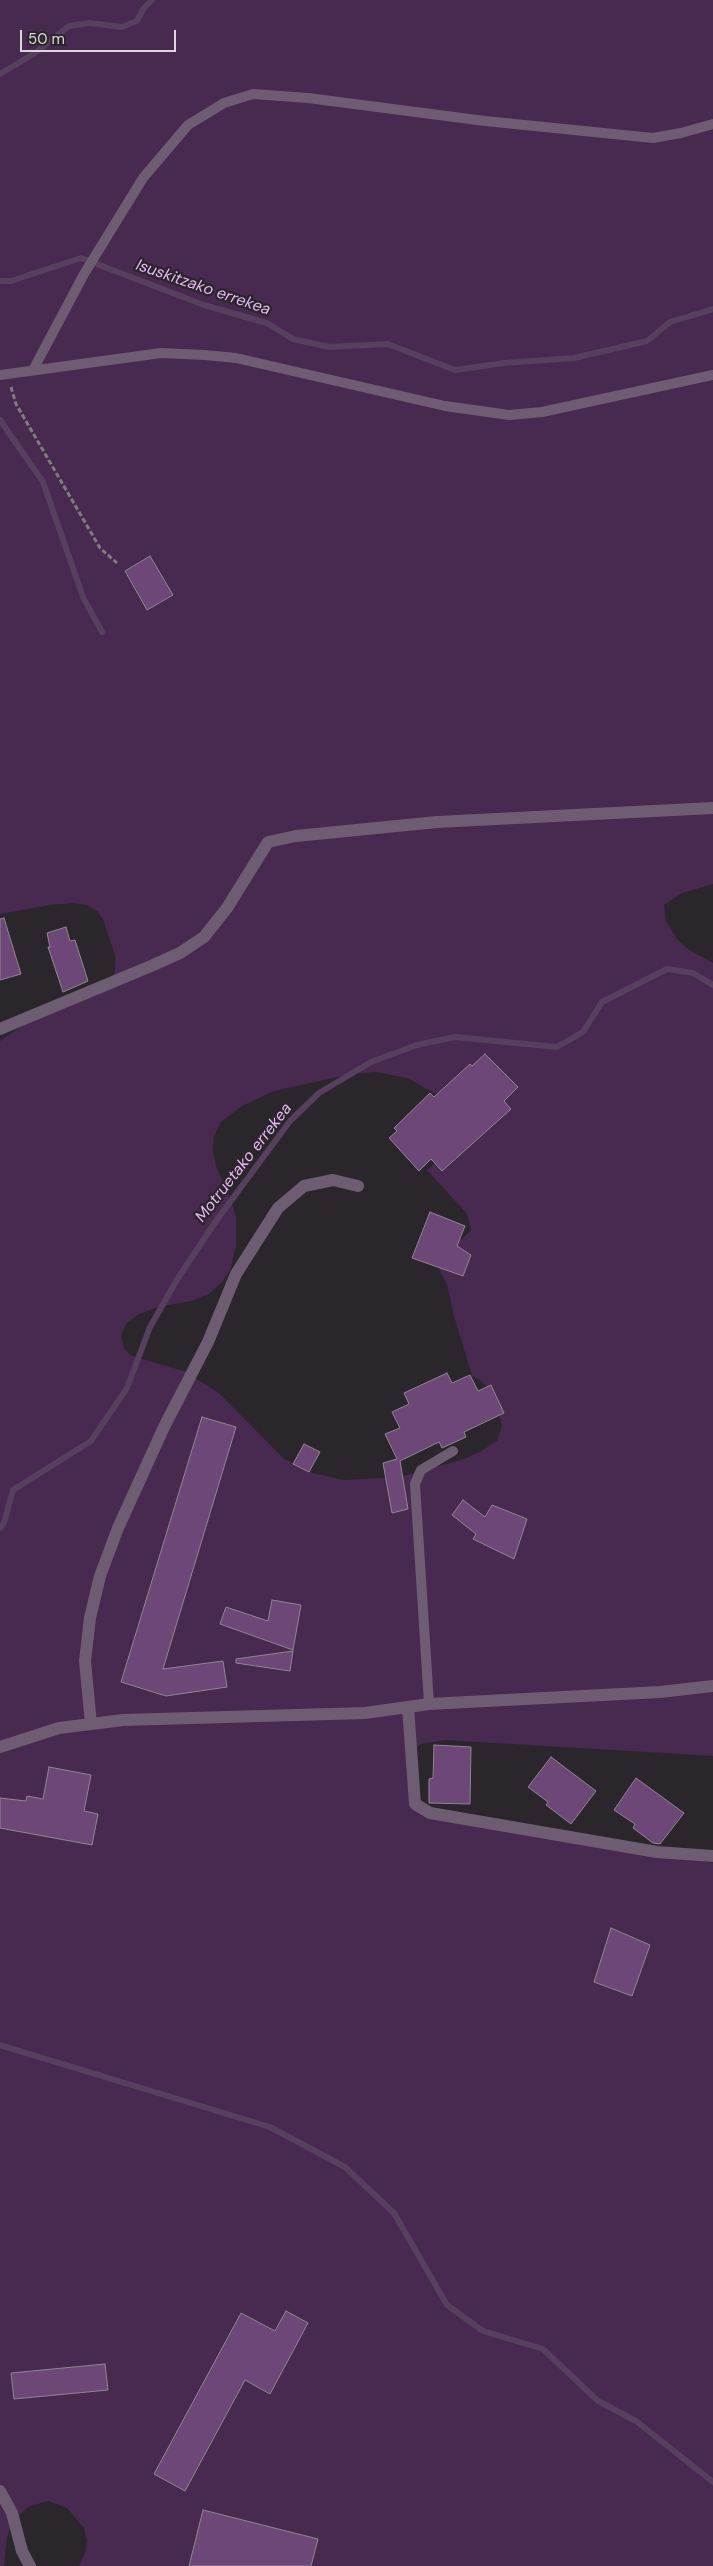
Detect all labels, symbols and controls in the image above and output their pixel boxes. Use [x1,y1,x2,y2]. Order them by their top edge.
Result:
scale bar [22,20,179,52]
text: 50 m [28,29,65,49]
water label: Isuskitzako errekea [133,256,273,320]
water label: Motruetako errekea [192,1100,296,1226]

